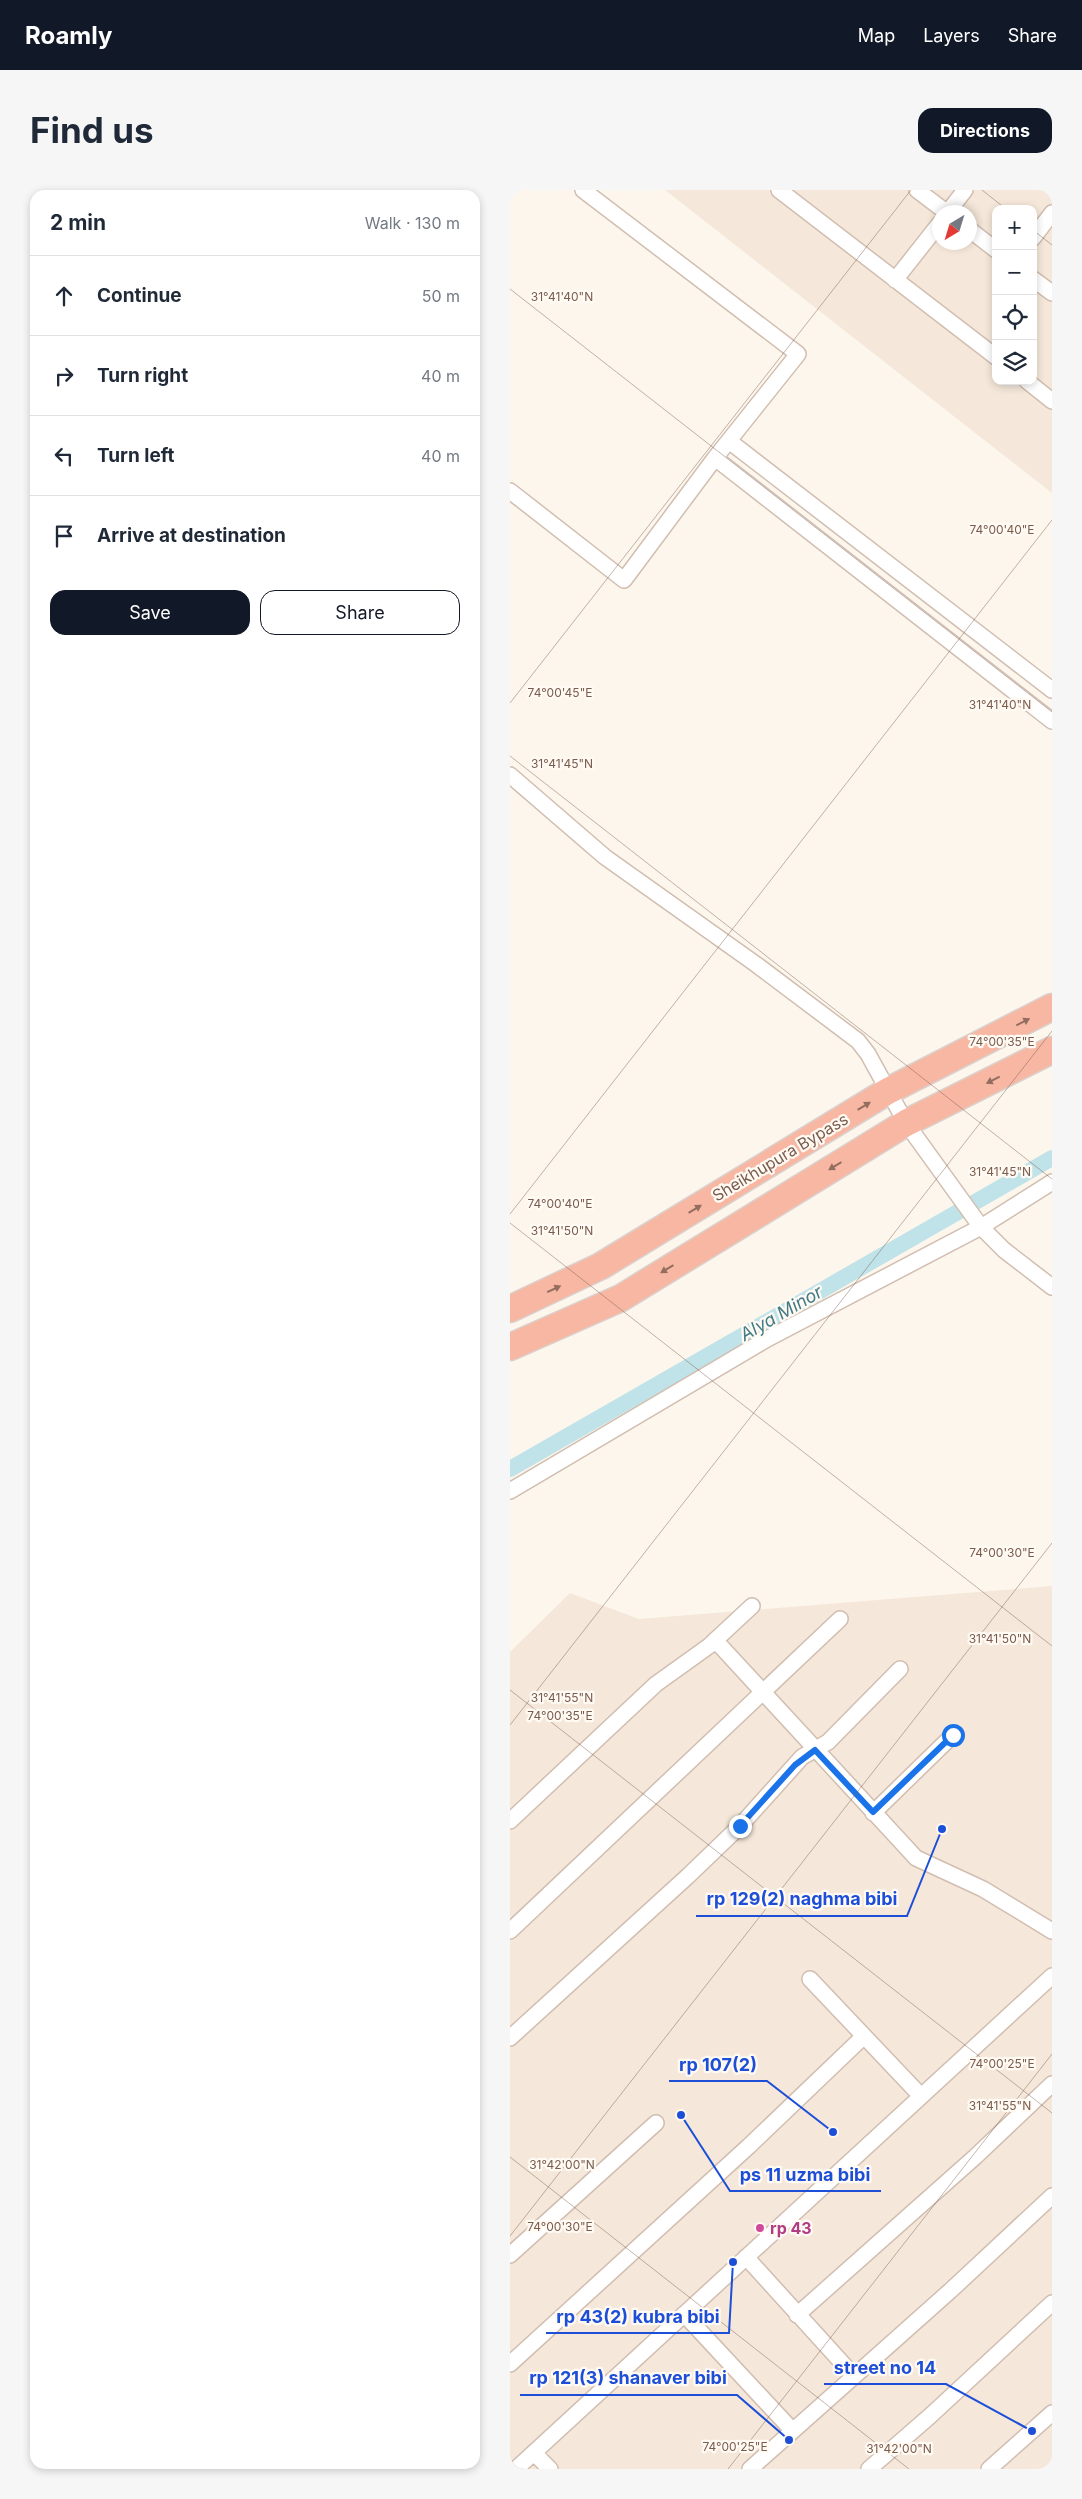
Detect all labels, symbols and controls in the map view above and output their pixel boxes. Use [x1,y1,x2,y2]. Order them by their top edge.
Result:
text: Roamly [25,21,112,50]
text: Map [858,25,895,46]
text: Layers [923,25,980,46]
text: Share [1008,25,1057,46]
button: Directions [918,108,1052,153]
text: Find us [30,109,154,151]
north arrow [932,205,977,250]
map controls [992,205,1037,385]
button: + [992,205,1037,250]
text: 2 min [50,210,106,235]
text: Walk · 130 m [365,213,460,233]
button: − [992,250,1037,295]
icon: ahead [50,282,78,310]
text: Continue [97,284,182,307]
text: 50 m [422,286,460,306]
text: 31°41'40"N [531,289,593,304]
button: locate [992,295,1037,340]
button: layers [992,340,1037,385]
icon: right [50,362,78,390]
text: Turn right [97,364,188,387]
text: 40 m [421,366,460,386]
icon: left [50,442,78,470]
text: Turn left [97,444,175,467]
text: 40 m [421,446,460,466]
icon: arrive [50,522,78,550]
text: 74°00'40"E [969,522,1035,537]
text: Arrive at destination [97,524,286,547]
button: Save [50,590,250,635]
button: Share [260,590,460,635]
text: 74°00'45"E [528,685,592,700]
text: 31°41'40"N [969,697,1031,712]
text: 31°41'45"N [531,756,593,771]
one-way arrow [1016,1018,1030,1026]
text: 74°00'35"E [969,1034,1035,1049]
one-way arrow [986,1076,1000,1084]
one-way arrow [857,1101,871,1110]
street label: Sheikhupura Bypass [709,1109,851,1205]
one-way arrow [829,1162,842,1171]
text: 31°41'45"N [969,1164,1031,1179]
text: 74°00'40"E [527,1196,593,1211]
one-way arrow [689,1204,702,1213]
text: 31°41'50"N [531,1223,593,1238]
one-way arrow [660,1265,673,1274]
water label: Alya Minor [735,1280,827,1345]
one-way arrow [547,1284,561,1292]
text: 74°00'30"E [969,1545,1035,1560]
text: 31°41'50"N [969,1631,1031,1646]
text: 31°41'55"N [531,1690,593,1705]
text: 74°00'35"E [527,1708,593,1723]
route start [942,1724,965,1747]
route end [729,1815,752,1838]
callout: rp 129(2) naghma bibi [696,1883,907,1916]
text: rp 129(2) naghma bibi [707,1888,897,1909]
callout: rp 107(2) [669,2048,767,2081]
text: rp 107(2) [679,2054,757,2075]
text: 74°00'25"E [969,2056,1035,2071]
text: 31°41'55"N [969,2098,1031,2113]
text: 31°42'00"N [529,2157,595,2172]
callout: ps 11 uzma bibi [730,2158,881,2191]
text: ps 11 uzma bibi [740,2164,870,2185]
place label: rp 43 [770,2218,812,2238]
text: 74°00'30"E [527,2219,593,2234]
marker: rp 43 [754,2222,766,2234]
callout: rp 43(2) kubra bibi [546,2300,729,2333]
text: rp 43(2) kubra bibi [556,2306,720,2327]
callout: street no 14 [824,2351,946,2384]
text: street no 14 [834,2357,936,2378]
callout: rp 121(3) shanaver bibi [520,2362,737,2395]
text: rp 121(3) shanaver bibi [529,2367,727,2388]
text: 74°00'25"E [702,2439,768,2454]
text: 31°42'00"N [866,2441,932,2456]

